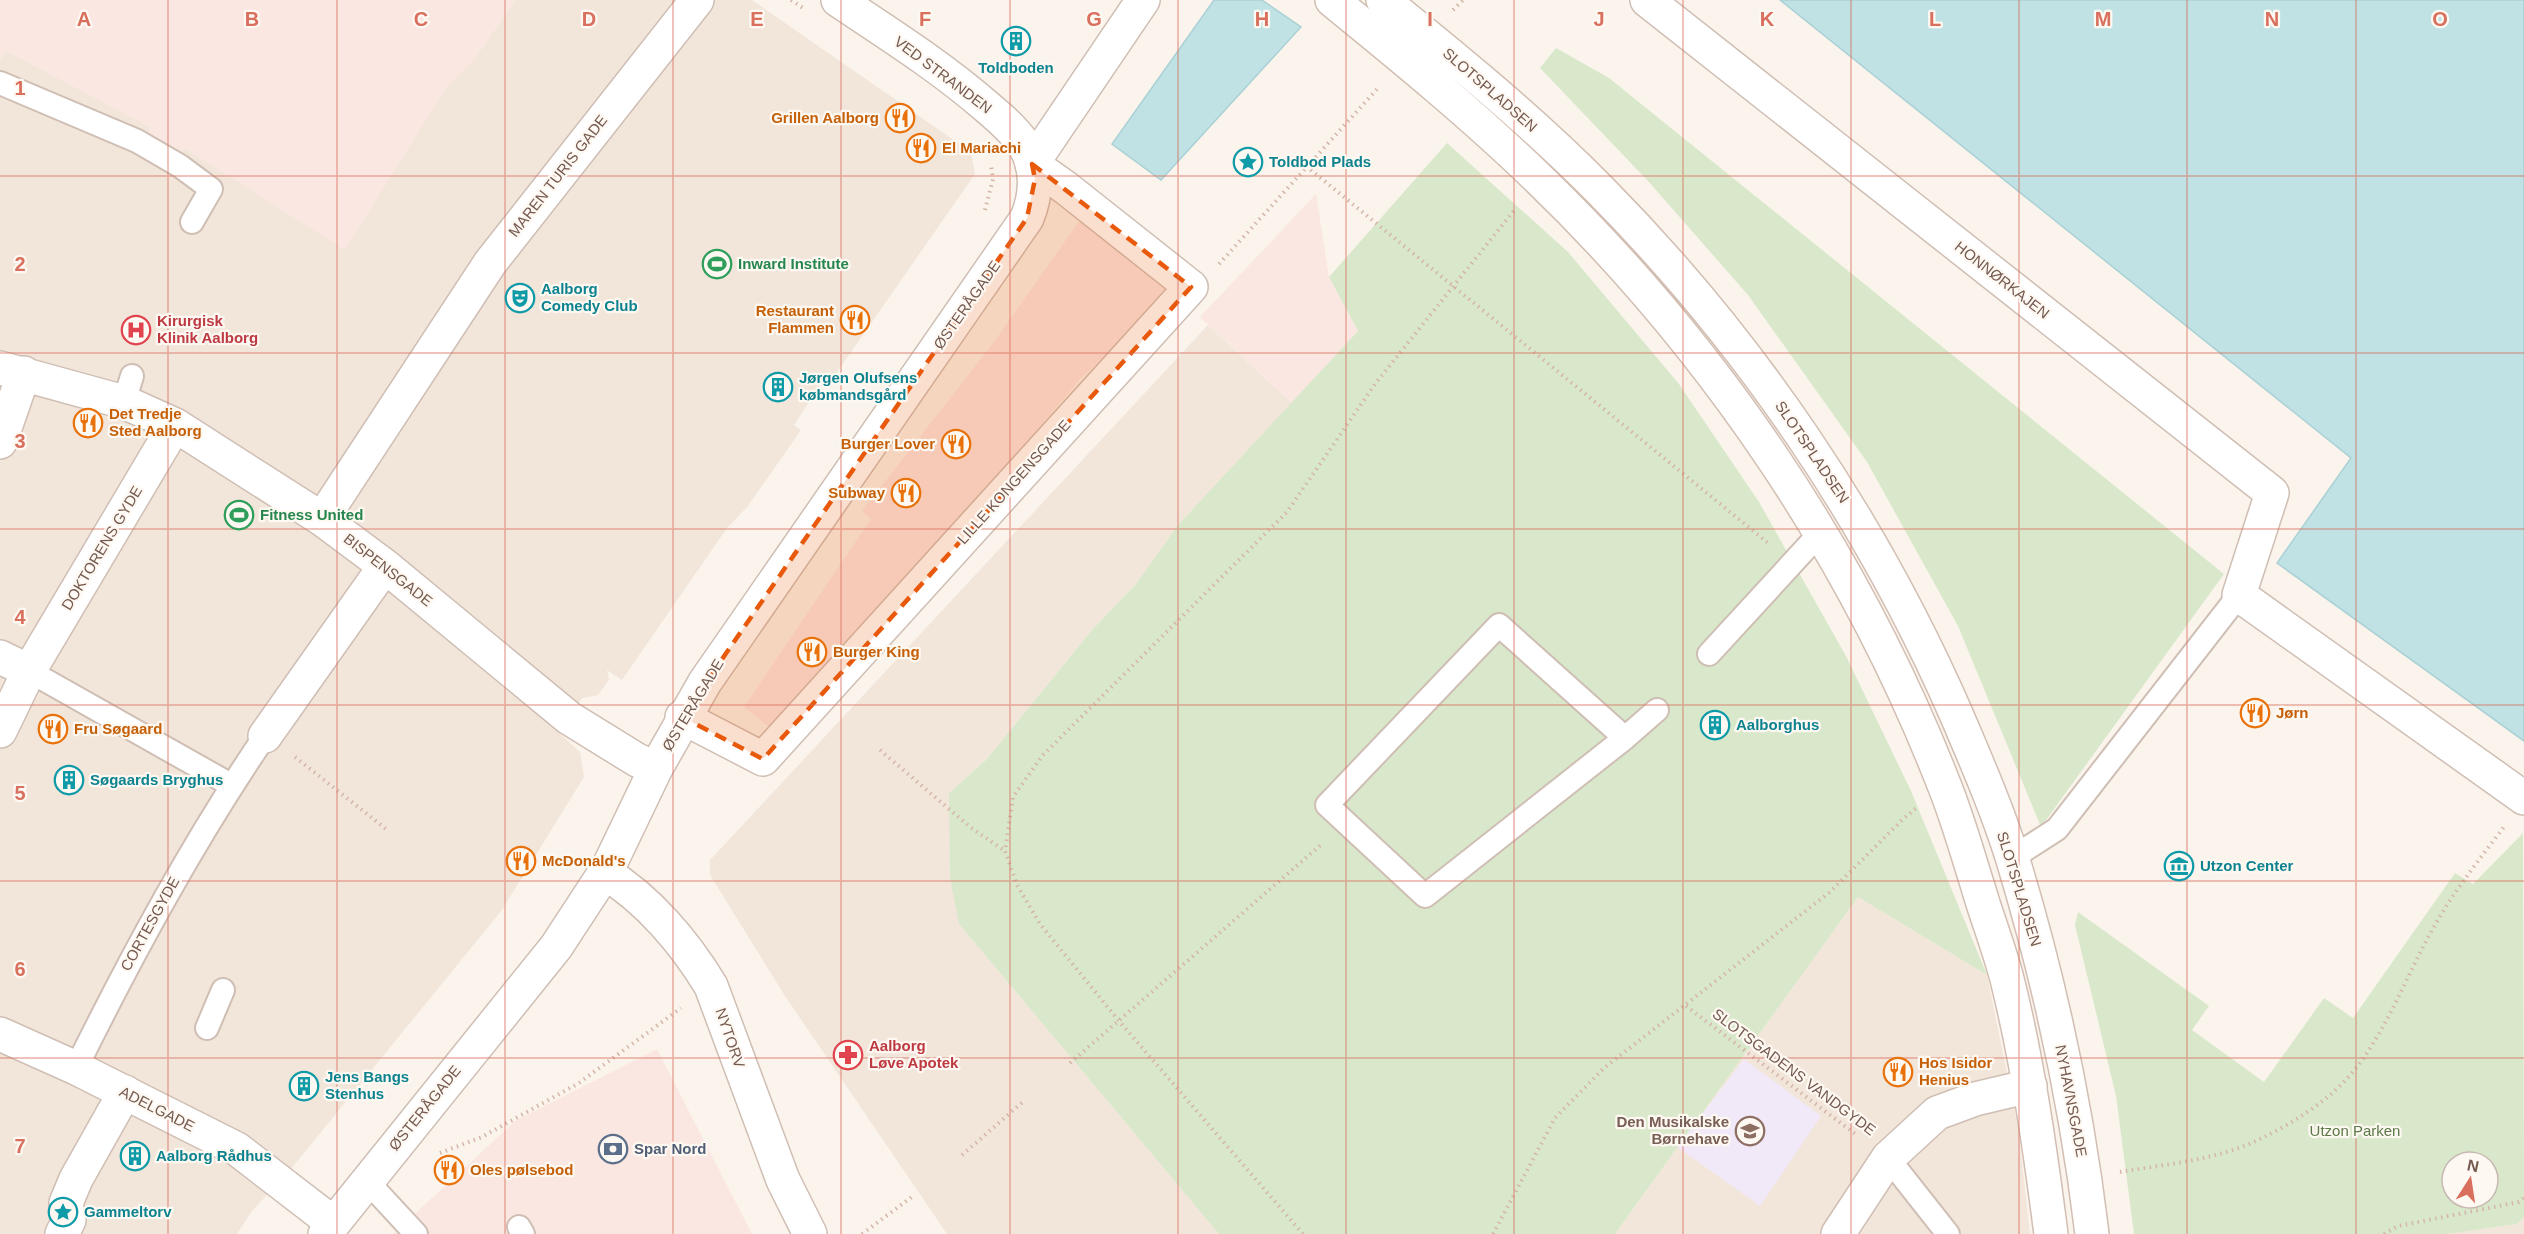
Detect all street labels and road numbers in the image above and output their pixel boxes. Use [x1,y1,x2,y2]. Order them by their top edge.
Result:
street label: VED STRANDEN [891,32,995,117]
street label: SLOTSPLADSEN [1440,44,1541,135]
street label: MAREN TURIS GADE [505,111,610,240]
street label: HONNØRKAJEN [1952,238,2053,322]
street label: ØSTERÅGADE [930,257,1003,352]
street label: SLOTSPLADSEN [1772,398,1853,506]
street label: LILLE KONGENSGADE [953,416,1074,547]
street label: DOKTORENS GYDE [58,483,145,613]
street label: BISPENSGADE [341,530,436,609]
street label: ØSTERÅGADE [658,656,727,754]
street label: SLOTSPLADSEN [1994,829,2045,948]
street label: CORTESGYDE [117,874,182,974]
street label: SLOTSGADENS VANDGYDE [1709,1005,1879,1139]
street label: NYTORV [712,1006,749,1070]
street label: NYHAVNSGADE [2052,1043,2091,1158]
street label: ØSTERÅGADE [385,1062,464,1154]
street label: ADELGADE [117,1082,197,1135]

